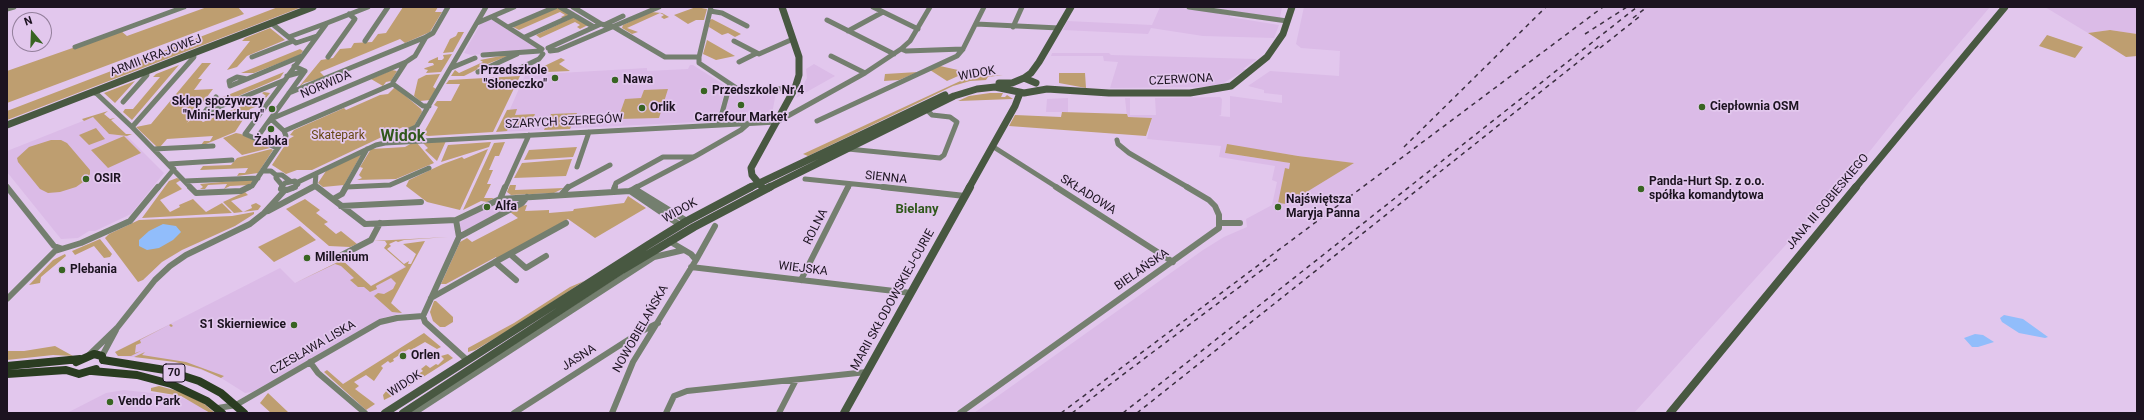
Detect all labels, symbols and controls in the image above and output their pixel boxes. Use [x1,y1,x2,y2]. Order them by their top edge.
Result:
north arrow [12,12,52,52]
text: N [22,14,34,29]
street label: ARMII KRAJOWEJ [108,32,204,80]
place label: Przedszkole "Słoneczko" [481,64,547,92]
street label: WIDOK [957,64,997,84]
street label: NORWIDA [298,68,354,102]
street label: CZERWONA [1148,71,1214,89]
marker: Przedszkole "Słoneczko" [550,73,560,83]
place label: Nawa [623,73,653,87]
marker: Nawa [610,75,620,85]
place label: Przedszkole Nr 4 [712,84,804,98]
marker: Przedszkole Nr 4 [699,86,709,96]
place label: Sklep spożywczy "Mini-Merkury" [172,95,264,123]
marker: Carrefour Market [736,100,746,110]
place label: Ciepłownia OSM [1710,100,1799,114]
place label: Orlik [650,101,675,115]
marker: Ciepłownia OSM [1697,102,1707,112]
marker: Orlik [637,103,647,113]
marker: Sklep spożywczy "Mini-Merkury" [267,104,277,114]
place label: Carrefour Market [695,111,787,125]
street label: SZARYCH SZEREGÓW [505,112,623,132]
marker: Żabka [266,124,276,134]
district label: Widok [381,127,425,147]
park label: Skatepark [311,129,365,143]
place label: Żabka [254,135,288,149]
street label: JANA III SOBIESKIEGO [1784,151,1872,253]
street label: SIENNA [864,169,908,187]
place label: OSIR [94,172,121,186]
street label: SKŁADOWA [1057,172,1119,218]
marker: OSIR [81,174,91,184]
place label: Panda-Hurt Sp. z o.o. spółka komandytowa [1649,175,1765,203]
marker: Panda-Hurt Sp. z o.o. spółka komandytowa [1636,184,1646,194]
place label: Najświętsza Maryja Panna [1286,193,1360,221]
street label: WIDOK [660,196,700,226]
place label: Alfa [495,200,517,214]
marker: Alfa [482,202,492,212]
district label: Bielany [896,202,938,218]
marker: Najświętsza Maryja Panna [1273,202,1283,212]
street label: ROLNA [801,207,831,247]
street label: MARII SKŁODOWSKIEJ-CURIE [848,227,938,373]
street label: BIELAŃSKA [1112,246,1172,294]
place label: Millenium [315,251,369,265]
marker: Millenium [302,253,312,263]
street label: WIEJSKA [777,259,829,279]
place label: Plebania [70,263,117,277]
marker: Plebania [57,265,67,275]
street label: NOWOBIELAŃSKA [610,283,672,375]
place label: S1 Skierniewice [200,318,286,332]
street label: CZESŁAWA LISKA [268,318,358,378]
marker: S1 Skierniewice [289,320,299,330]
street label: JASNA [559,342,599,374]
place label: Orlen [411,349,440,363]
marker: Orlen [398,351,408,361]
road number: 70 [163,364,185,382]
street label: WIDOK [385,368,425,400]
place label: Vendo Park [118,395,180,409]
marker: Vendo Park [105,397,115,407]

